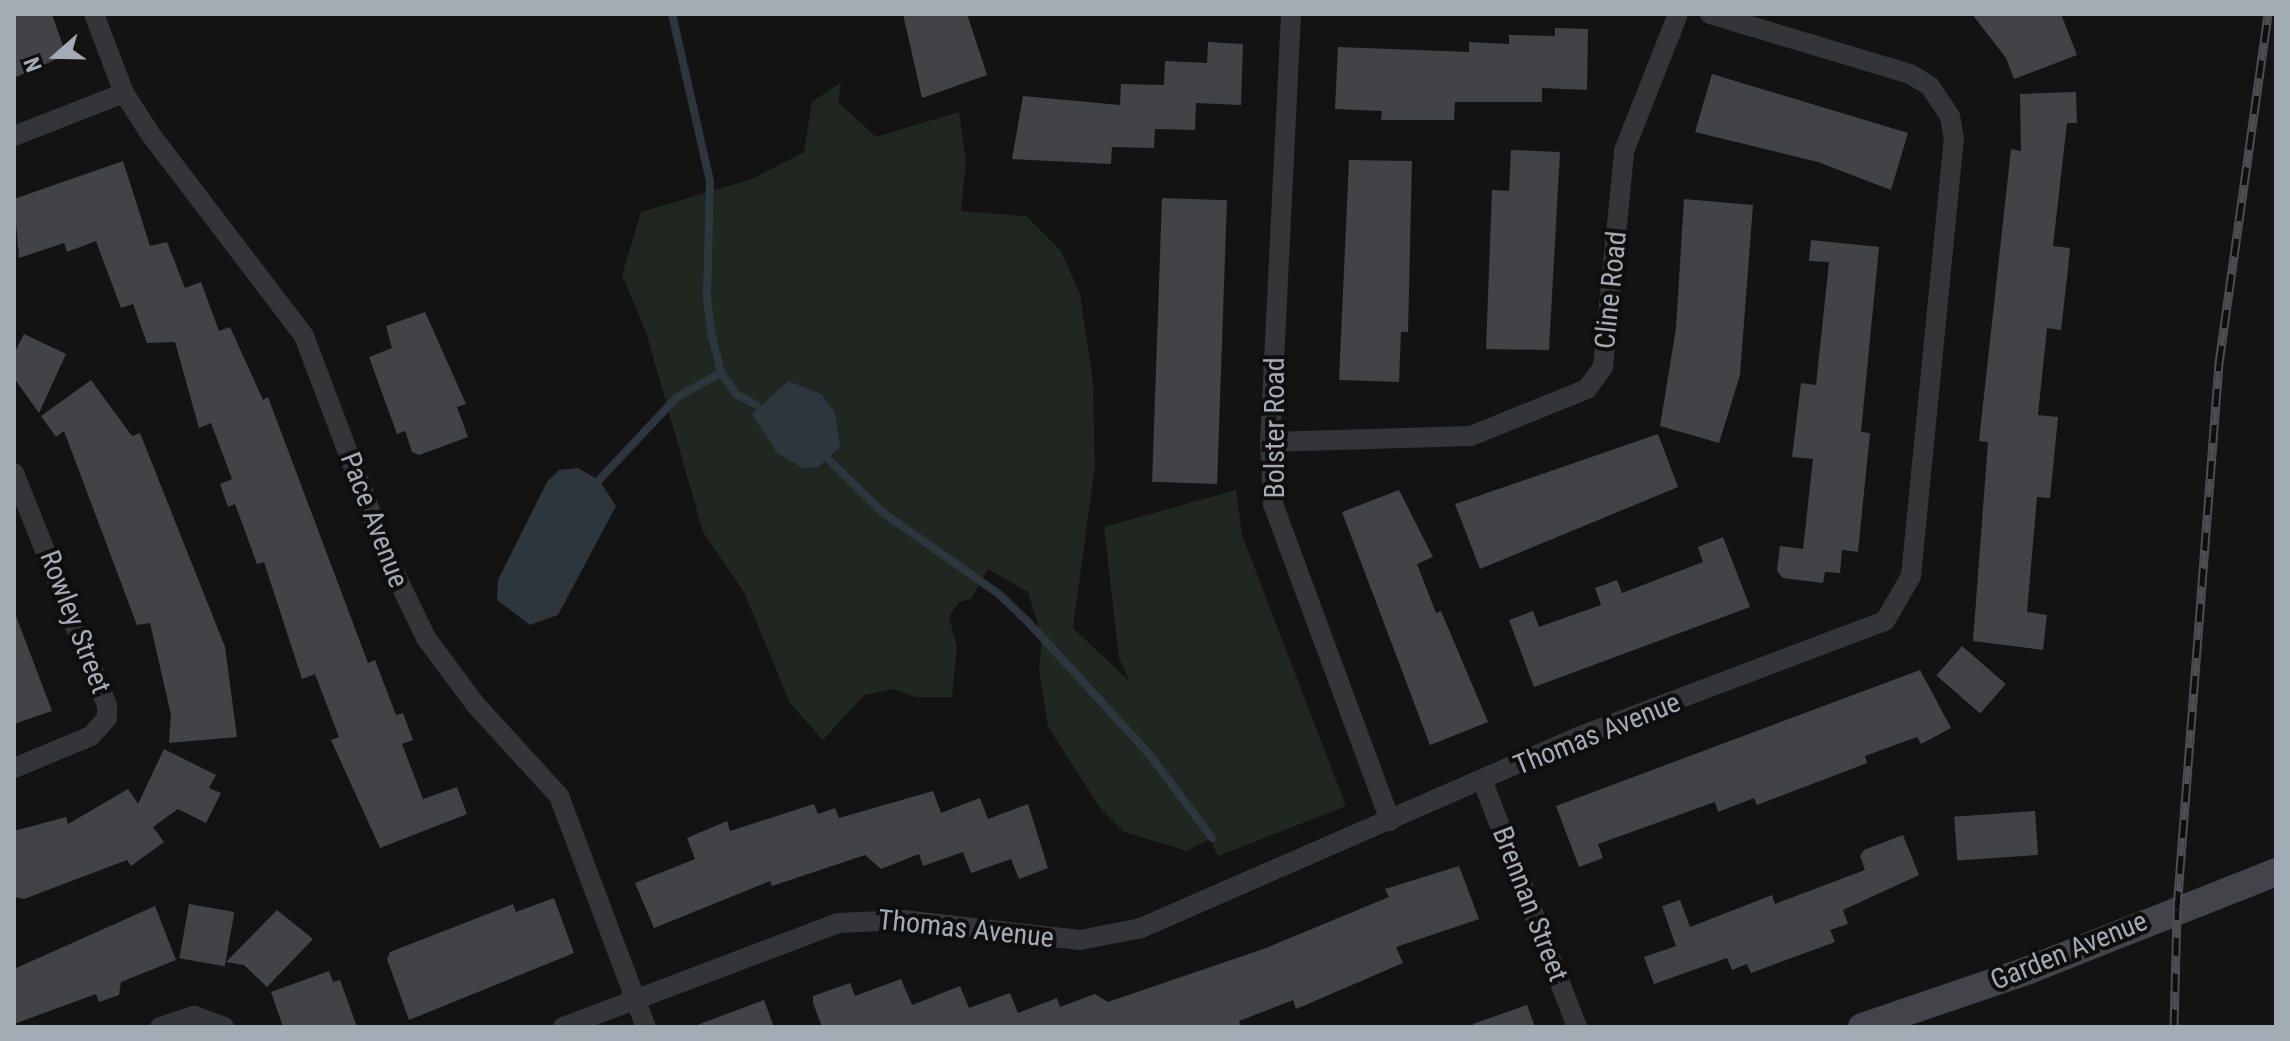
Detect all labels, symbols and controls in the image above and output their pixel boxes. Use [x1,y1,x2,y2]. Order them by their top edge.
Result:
north arrow [16,16,96,96]
text: N [19,54,47,75]
street label: Cline Road [1588,230,1634,350]
street label: Bolster Road [1258,357,1292,499]
street label: Pace Avenue [333,448,415,592]
street label: Rowley Street [32,546,118,698]
street label: Thomas Avenue [1509,685,1685,783]
street label: Brennan Street [1485,822,1575,986]
street label: Thomas Avenue [877,903,1055,955]
street label: Garden Avenue [1986,904,2152,998]

